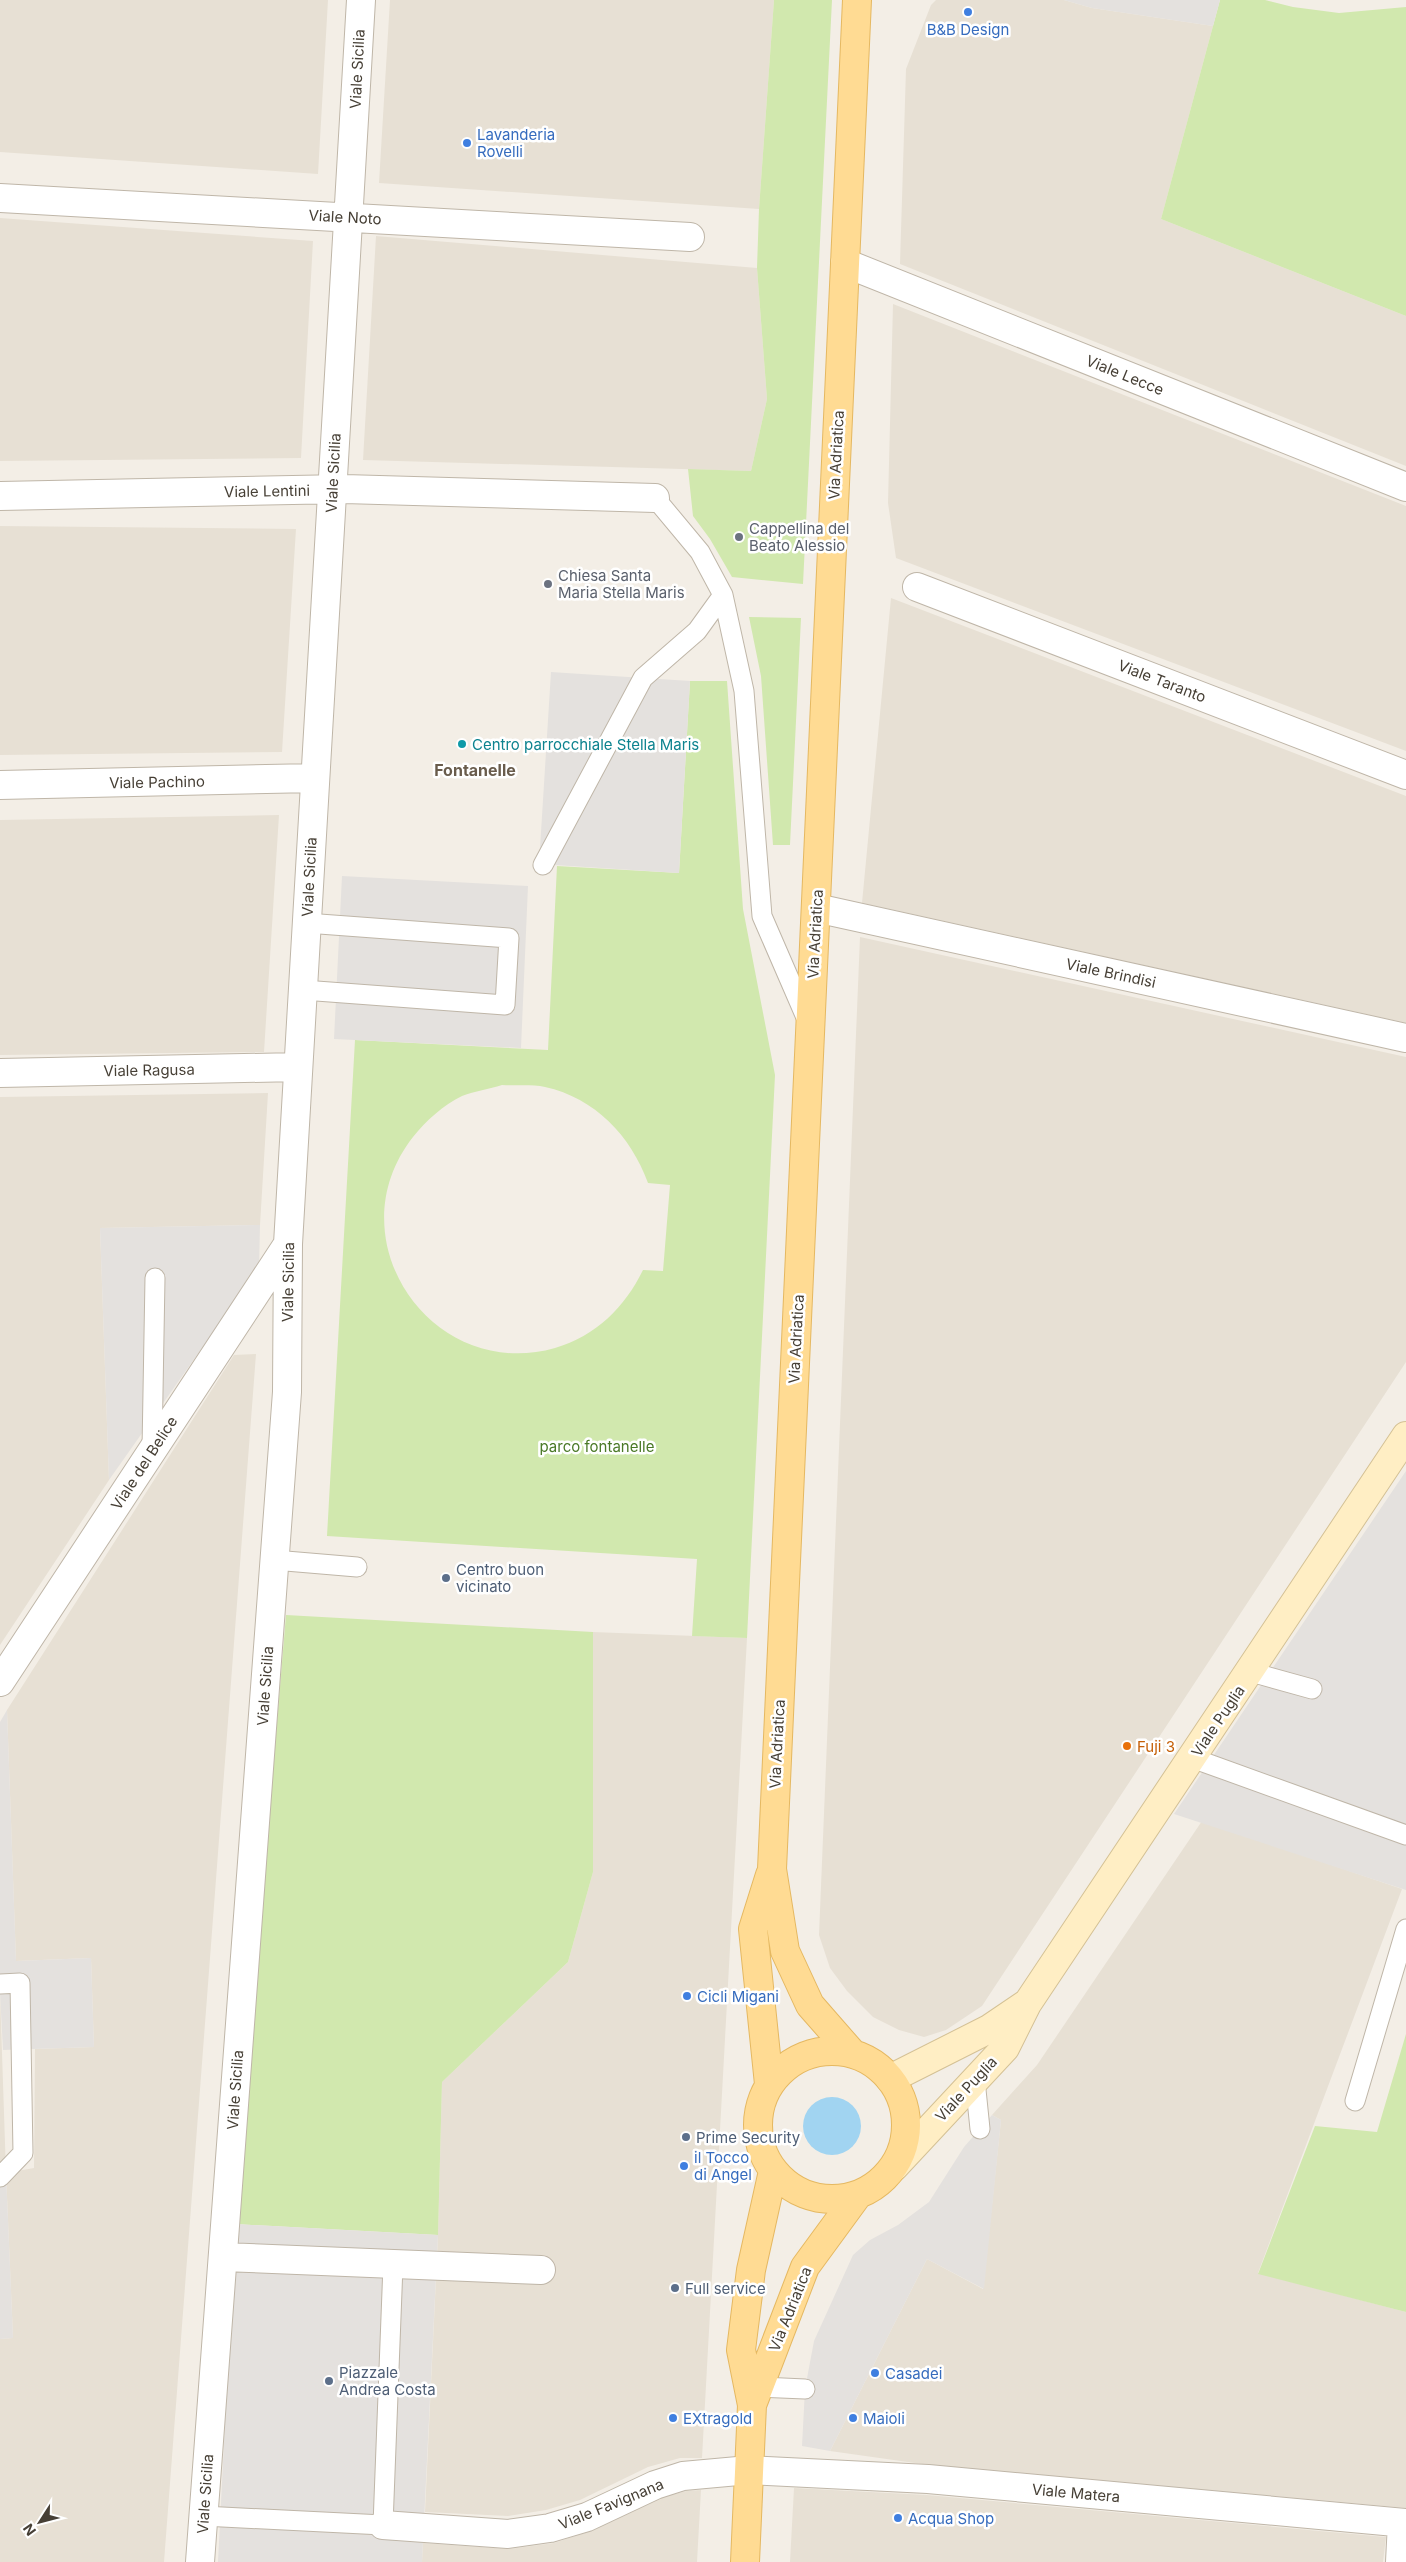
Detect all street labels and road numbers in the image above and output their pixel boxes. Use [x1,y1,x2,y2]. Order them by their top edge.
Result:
street label: Viale Sicilia [345,28,369,110]
street label: Viale Noto [308,206,382,228]
street label: Viale Lecce [1083,351,1167,399]
street label: Via Adriatica [824,410,848,500]
street label: Viale Sicilia [321,432,345,514]
street label: Viale Lentini [224,481,310,501]
street label: Viale Taranto [1115,656,1209,706]
street label: Viale Pachino [109,772,205,792]
street label: Viale Sicilia [297,836,321,918]
street label: Via Adriatica [803,889,827,979]
street label: Viale Brindisi [1064,954,1158,992]
street label: Viale Ragusa [103,1060,195,1080]
street label: Viale Sicilia [278,1242,298,1322]
street label: Via Adriatica [784,1294,808,1384]
street label: Viale del Belice [107,1413,181,1513]
street label: Viale Sicilia [253,1645,277,1727]
street label: Viale Puglia [1187,1682,1249,1760]
street label: Via Adriatica [765,1699,789,1789]
street label: Viale Sicilia [223,2049,247,2131]
street label: Viale Puglia [931,2052,1001,2126]
street label: Via Adriatica [764,2264,816,2354]
street label: Viale Sicilia [193,2453,217,2535]
street label: Viale Favignana [556,2474,666,2534]
street label: Viale Matera [1031,2480,1121,2506]

